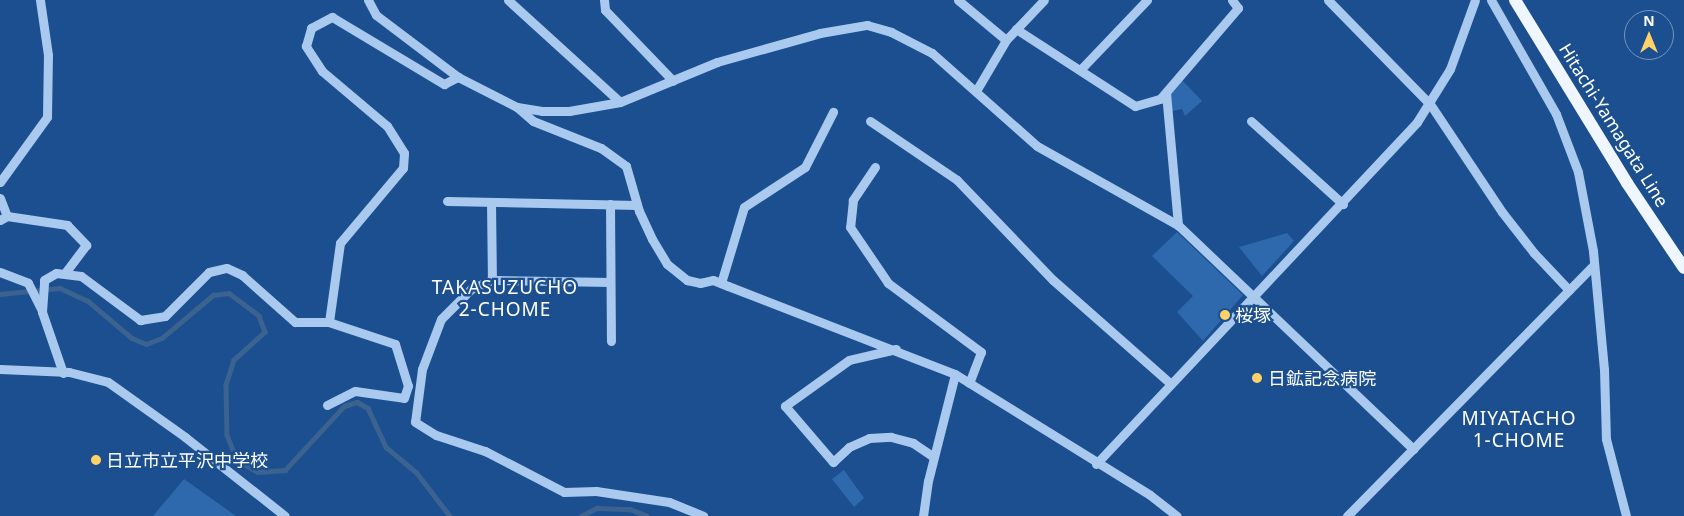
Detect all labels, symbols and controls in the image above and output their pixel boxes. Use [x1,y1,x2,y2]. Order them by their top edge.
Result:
north arrow [1624,10,1674,60]
text: N [1643,11,1655,30]
street label: Hitachi-Yamagata Line [1555,39,1673,211]
district label: TAKASUZUCHO 2-CHOME [430,277,580,321]
place label: 桜塚 [1235,304,1271,326]
marker: 桜塚 [1219,309,1231,321]
place label: 日鉱記念病院 [1268,367,1376,389]
marker: 日鉱記念病院 [1250,371,1264,385]
district label: MIYATACHO 1-CHOME [1460,408,1578,452]
place label: 日立市立平沢中学校 [106,449,268,471]
marker: 日立市立平沢中学校 [90,454,102,466]

